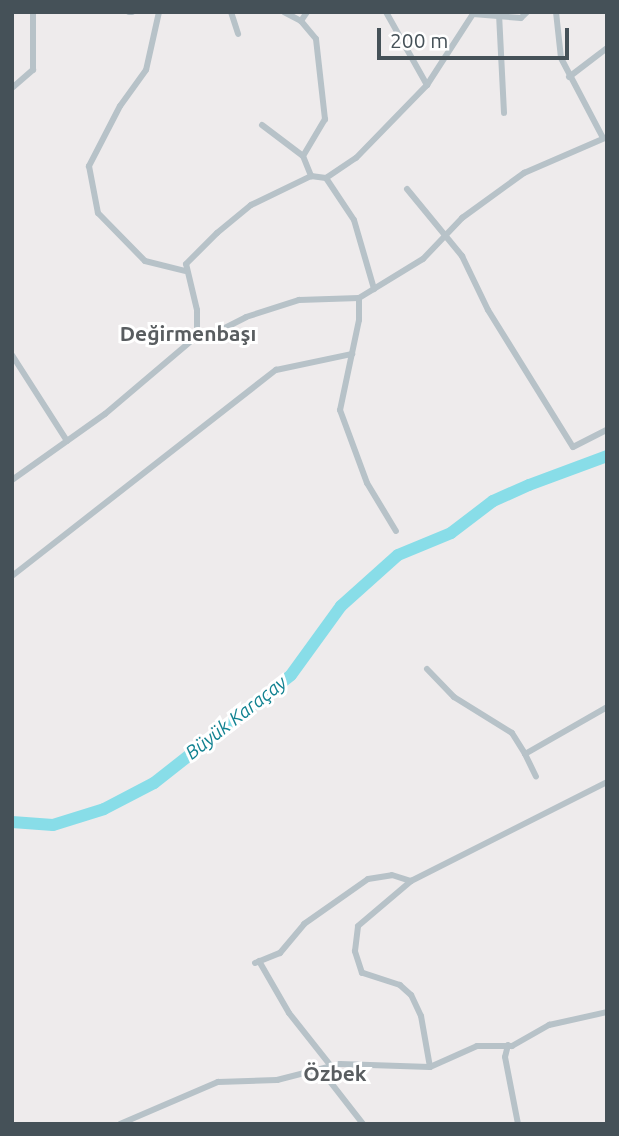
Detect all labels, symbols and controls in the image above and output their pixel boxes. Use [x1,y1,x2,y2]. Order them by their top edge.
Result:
scale bar [381,14,574,58]
text: 200 m [390,28,448,52]
district label: Değirmenbaşı [120,320,256,346]
water label: Büyük Karaçay [181,671,291,765]
district label: Özbek [303,1060,367,1086]

